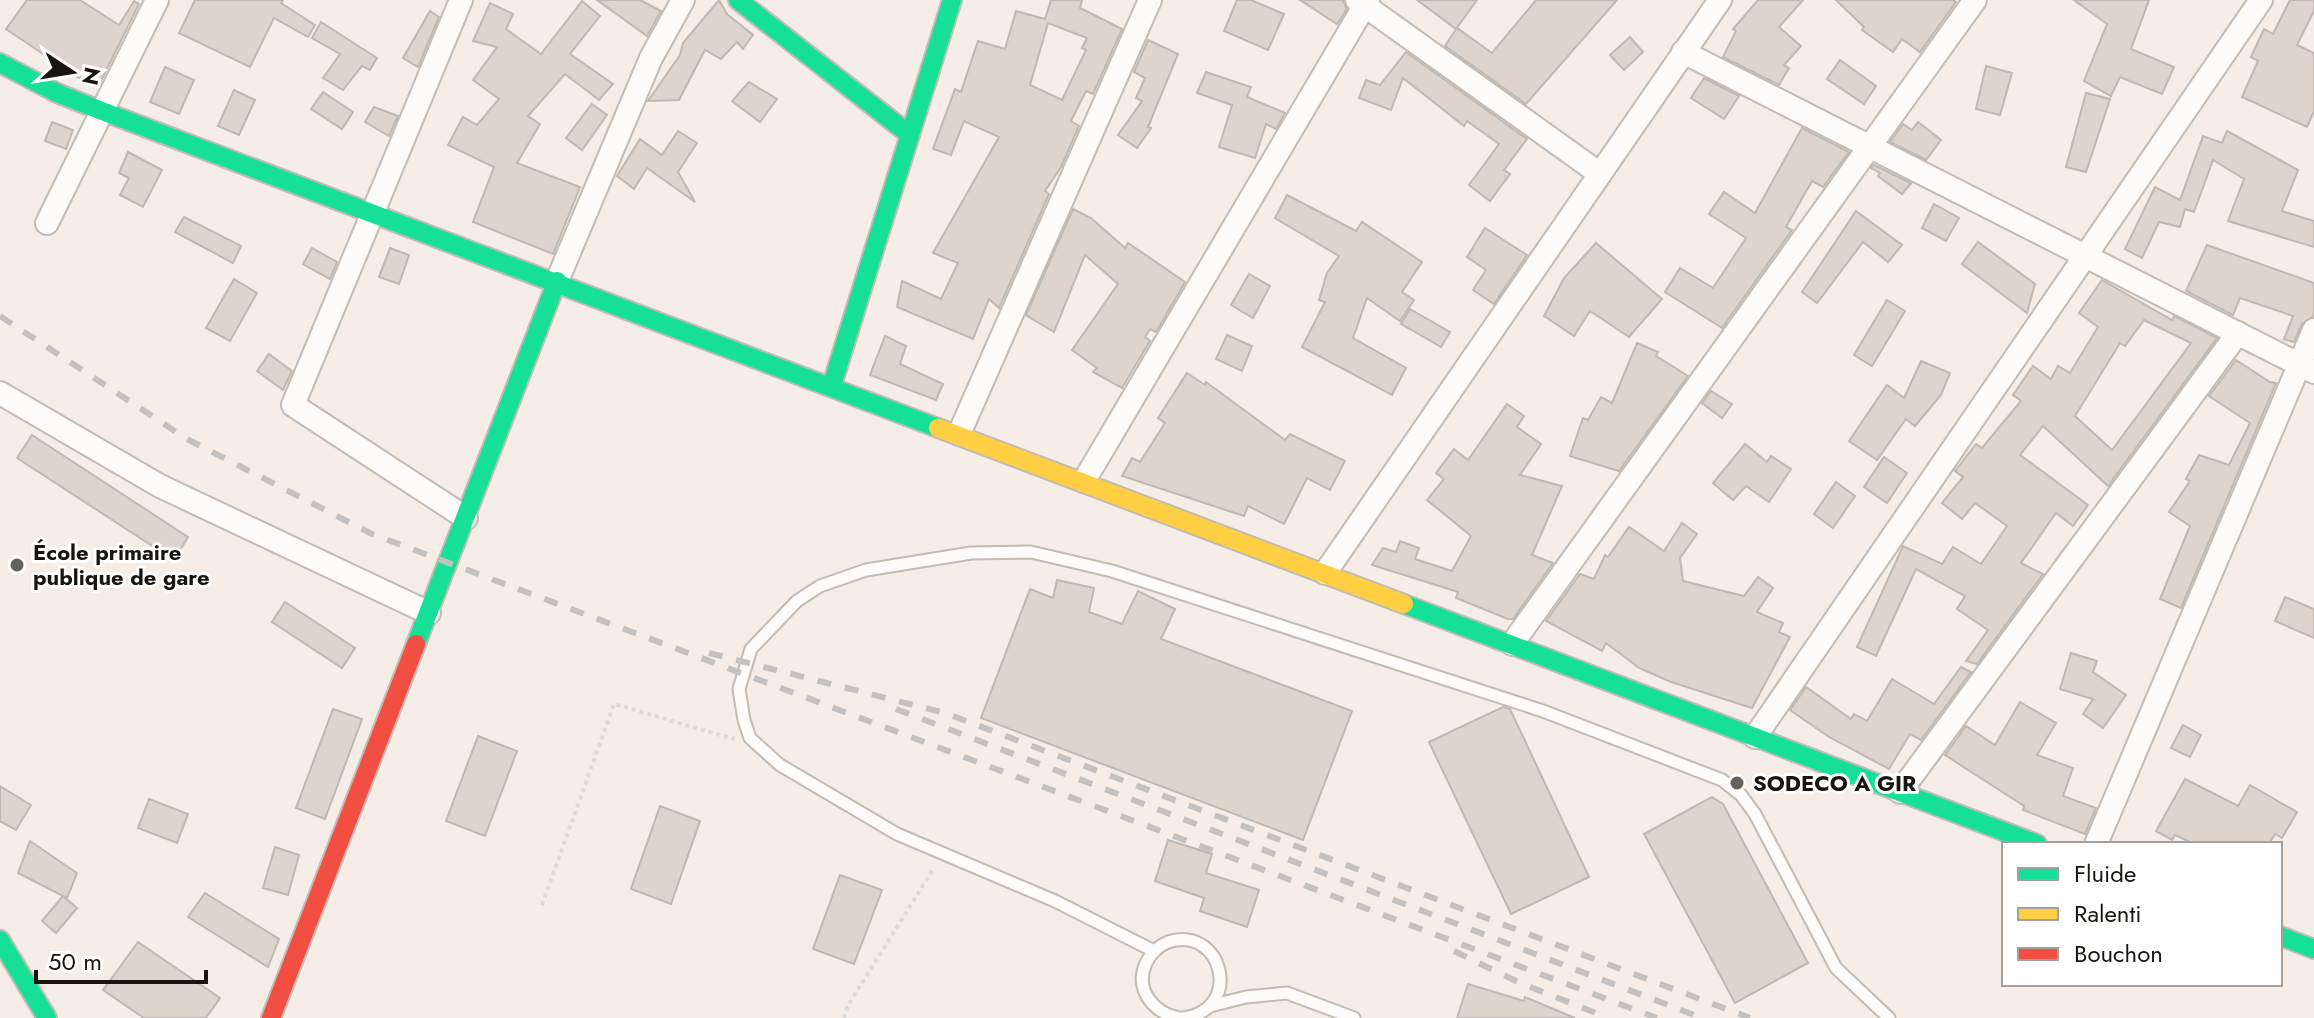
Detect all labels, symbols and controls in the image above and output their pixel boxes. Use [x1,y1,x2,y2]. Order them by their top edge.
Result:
north arrow [32,32,112,112]
text: N [74,64,109,88]
place label: École primaire publique de gare [33,536,210,593]
marker: École primaire publique de gare [8,556,26,574]
place label: SODECO A GIR [1753,767,1917,799]
marker: SODECO A GIR [1728,774,1746,792]
legend [2002,842,2282,986]
text: Fluide [2074,856,2136,891]
text: Ralenti [2074,896,2141,931]
scale bar [36,934,206,984]
text: Bouchon [2074,936,2163,971]
text: 50 m [48,944,102,979]

